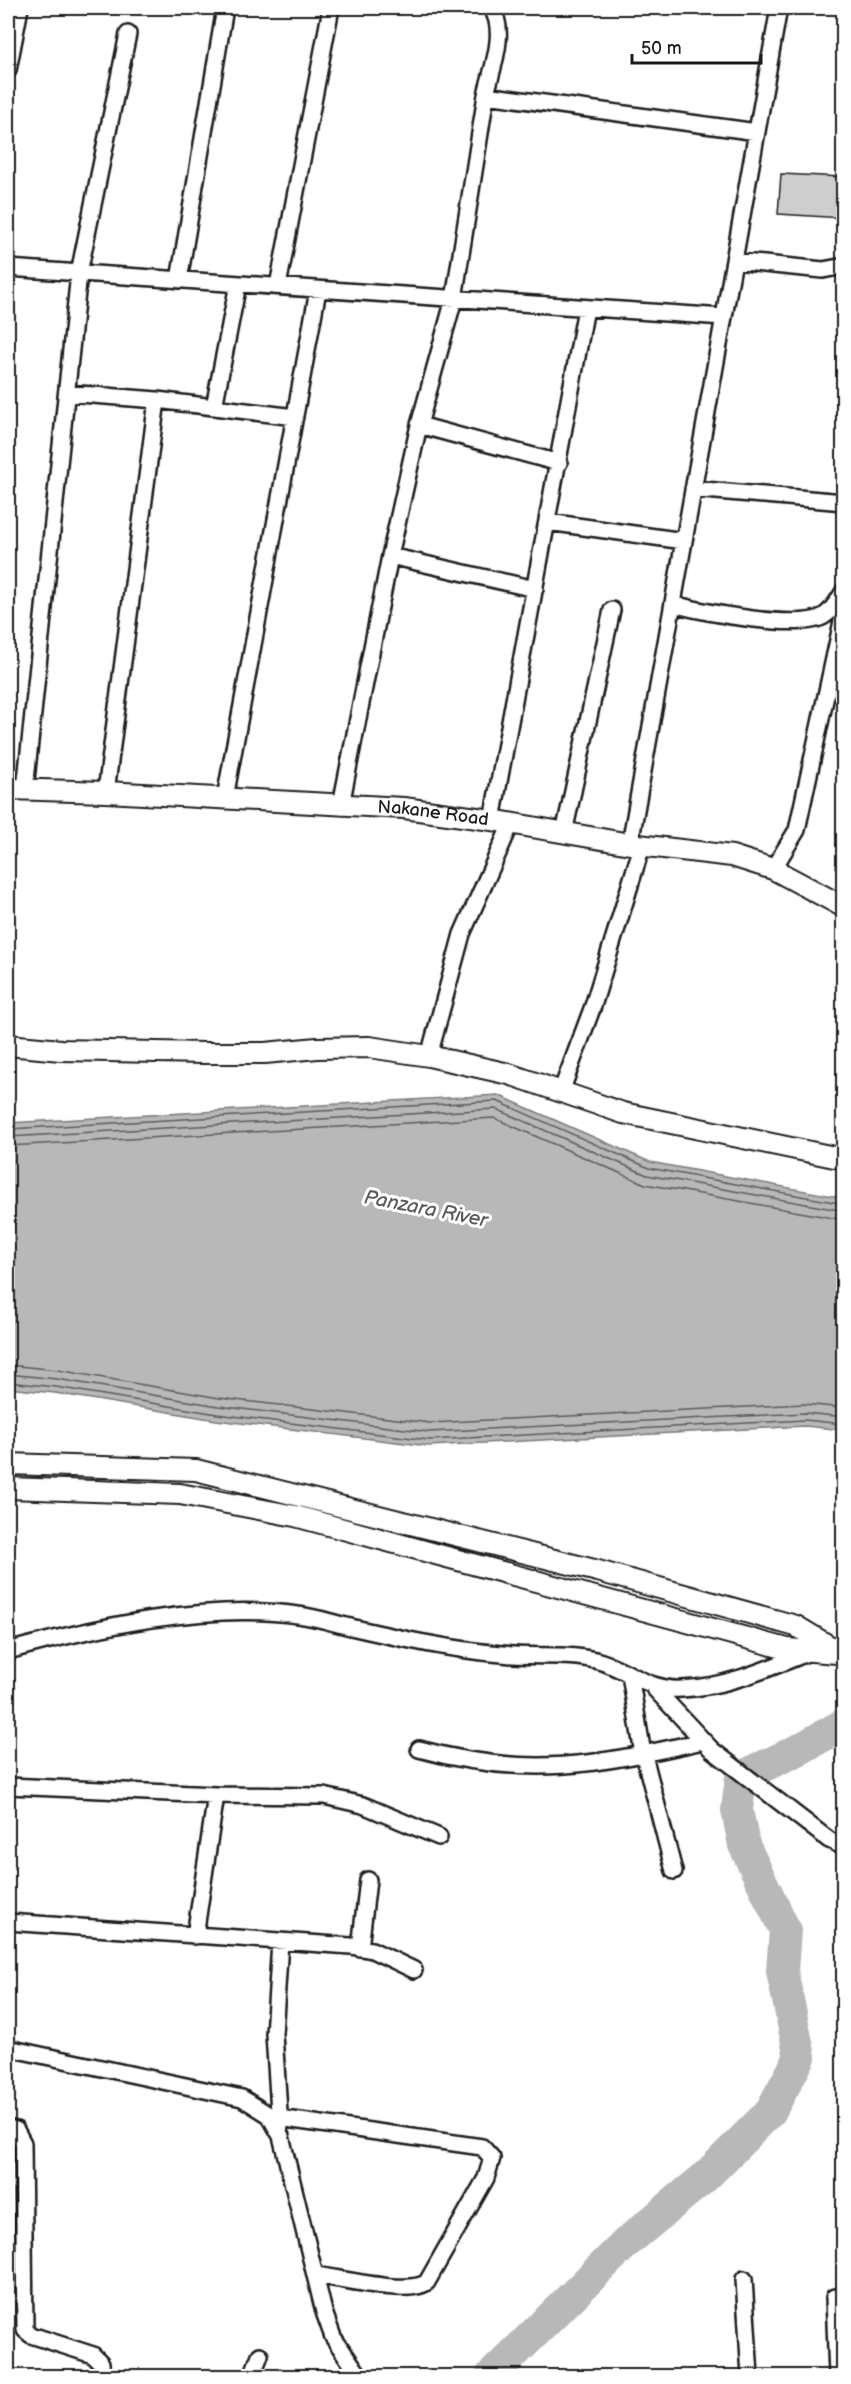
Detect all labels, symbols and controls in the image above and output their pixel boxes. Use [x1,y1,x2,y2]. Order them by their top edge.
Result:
scale bar [632,27,761,65]
text: 50 m [641,38,682,59]
street label: Nakane Road [377,797,490,830]
water label: Panzara River [362,1185,491,1233]

